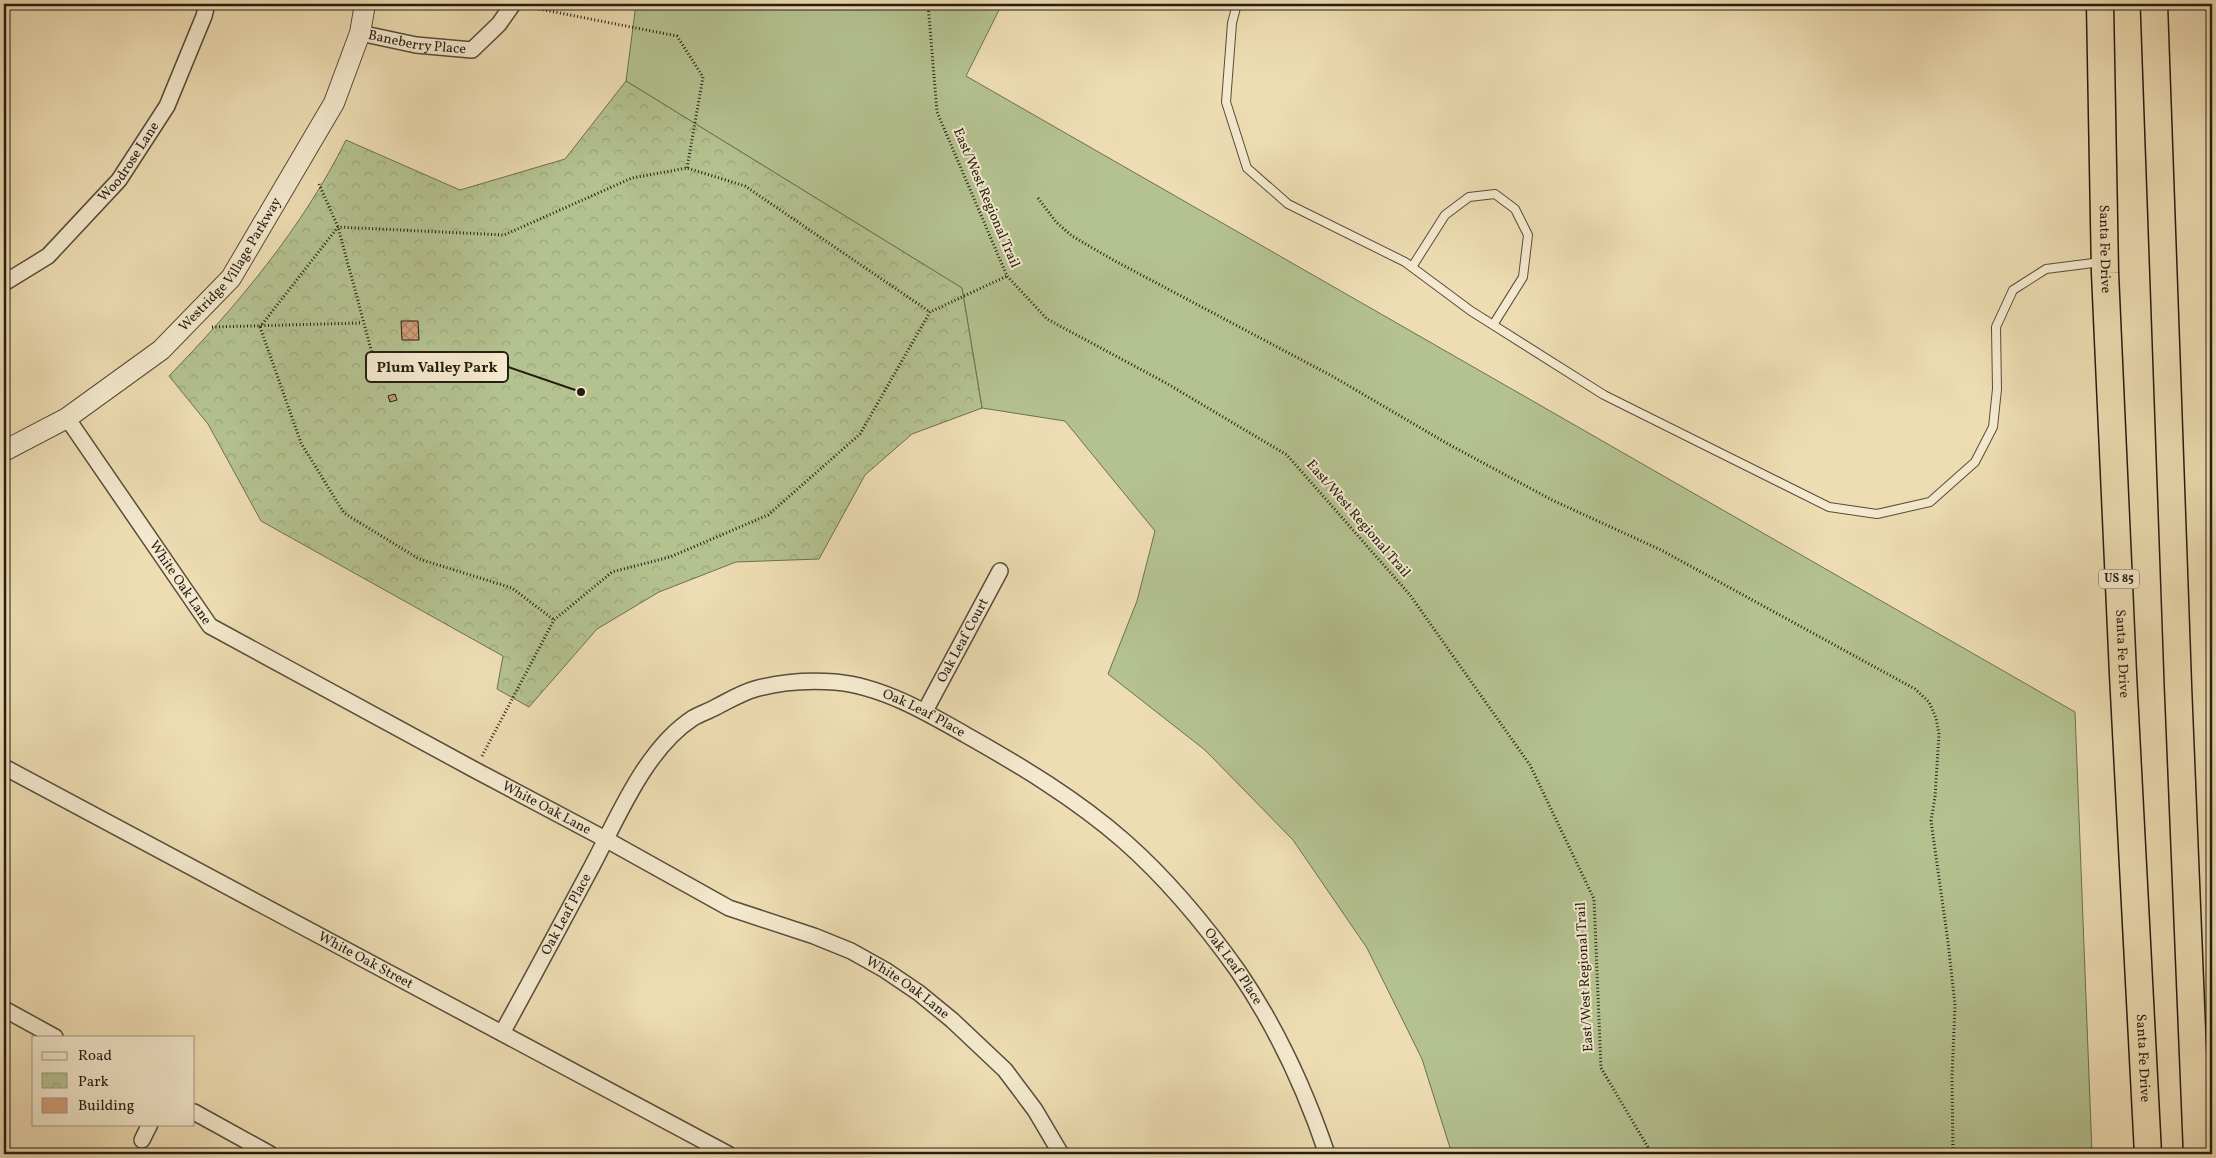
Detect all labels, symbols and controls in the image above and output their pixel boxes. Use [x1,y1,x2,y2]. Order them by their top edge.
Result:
street label: Baneberry Place [366,25,467,59]
street label: Woodrose Lane [94,118,164,206]
street label: East/West Regional Trail [948,125,1024,271]
street label: Westridge Village Parkway [175,193,286,336]
street label: Santa Fe Drive [2094,204,2115,294]
callout: Plum Valley Park [366,352,508,382]
text: Plum Valley Park [377,358,498,379]
street label: East/West Regional Trail [1302,456,1414,582]
street label: White Oak Lane [145,537,216,629]
road number: US 85 [2099,570,2139,588]
street label: Oak Leaf Court [932,595,993,686]
street label: Santa Fe Drive [2111,609,2134,699]
street label: Oak Leaf Place [880,685,969,742]
street label: White Oak Lane [499,777,595,840]
street label: Oak Leaf Place [537,870,596,959]
street label: East/West Regional Trail [1572,902,1598,1052]
street label: Oak Leaf Place [1200,924,1267,1009]
street label: White Oak Street [315,927,416,993]
street label: White Oak Lane [862,952,954,1024]
street label: Santa Fe Drive [2131,1013,2155,1103]
legend [32,1036,195,1126]
text: Road [78,1046,112,1067]
text: Park [78,1072,109,1093]
text: Building [78,1096,135,1117]

